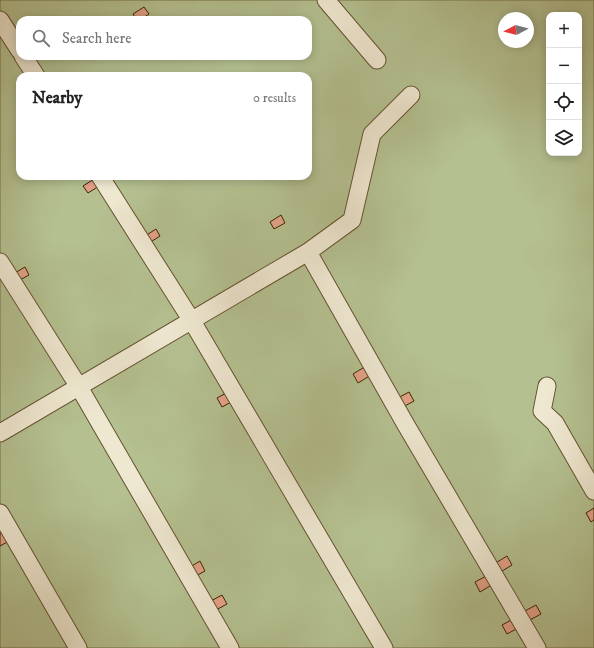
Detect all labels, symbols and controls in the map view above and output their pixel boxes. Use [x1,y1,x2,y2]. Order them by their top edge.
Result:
north arrow [498,12,534,48]
map controls [546,12,582,156]
button: + [546,12,582,48]
search box [16,16,312,60]
icon: search [30,27,52,49]
text: Search here [62,29,131,48]
button: − [546,48,582,84]
button: locate [546,84,582,120]
text: Nearby [32,87,82,109]
text: 0 results [253,90,296,106]
button: layers [546,120,582,156]

